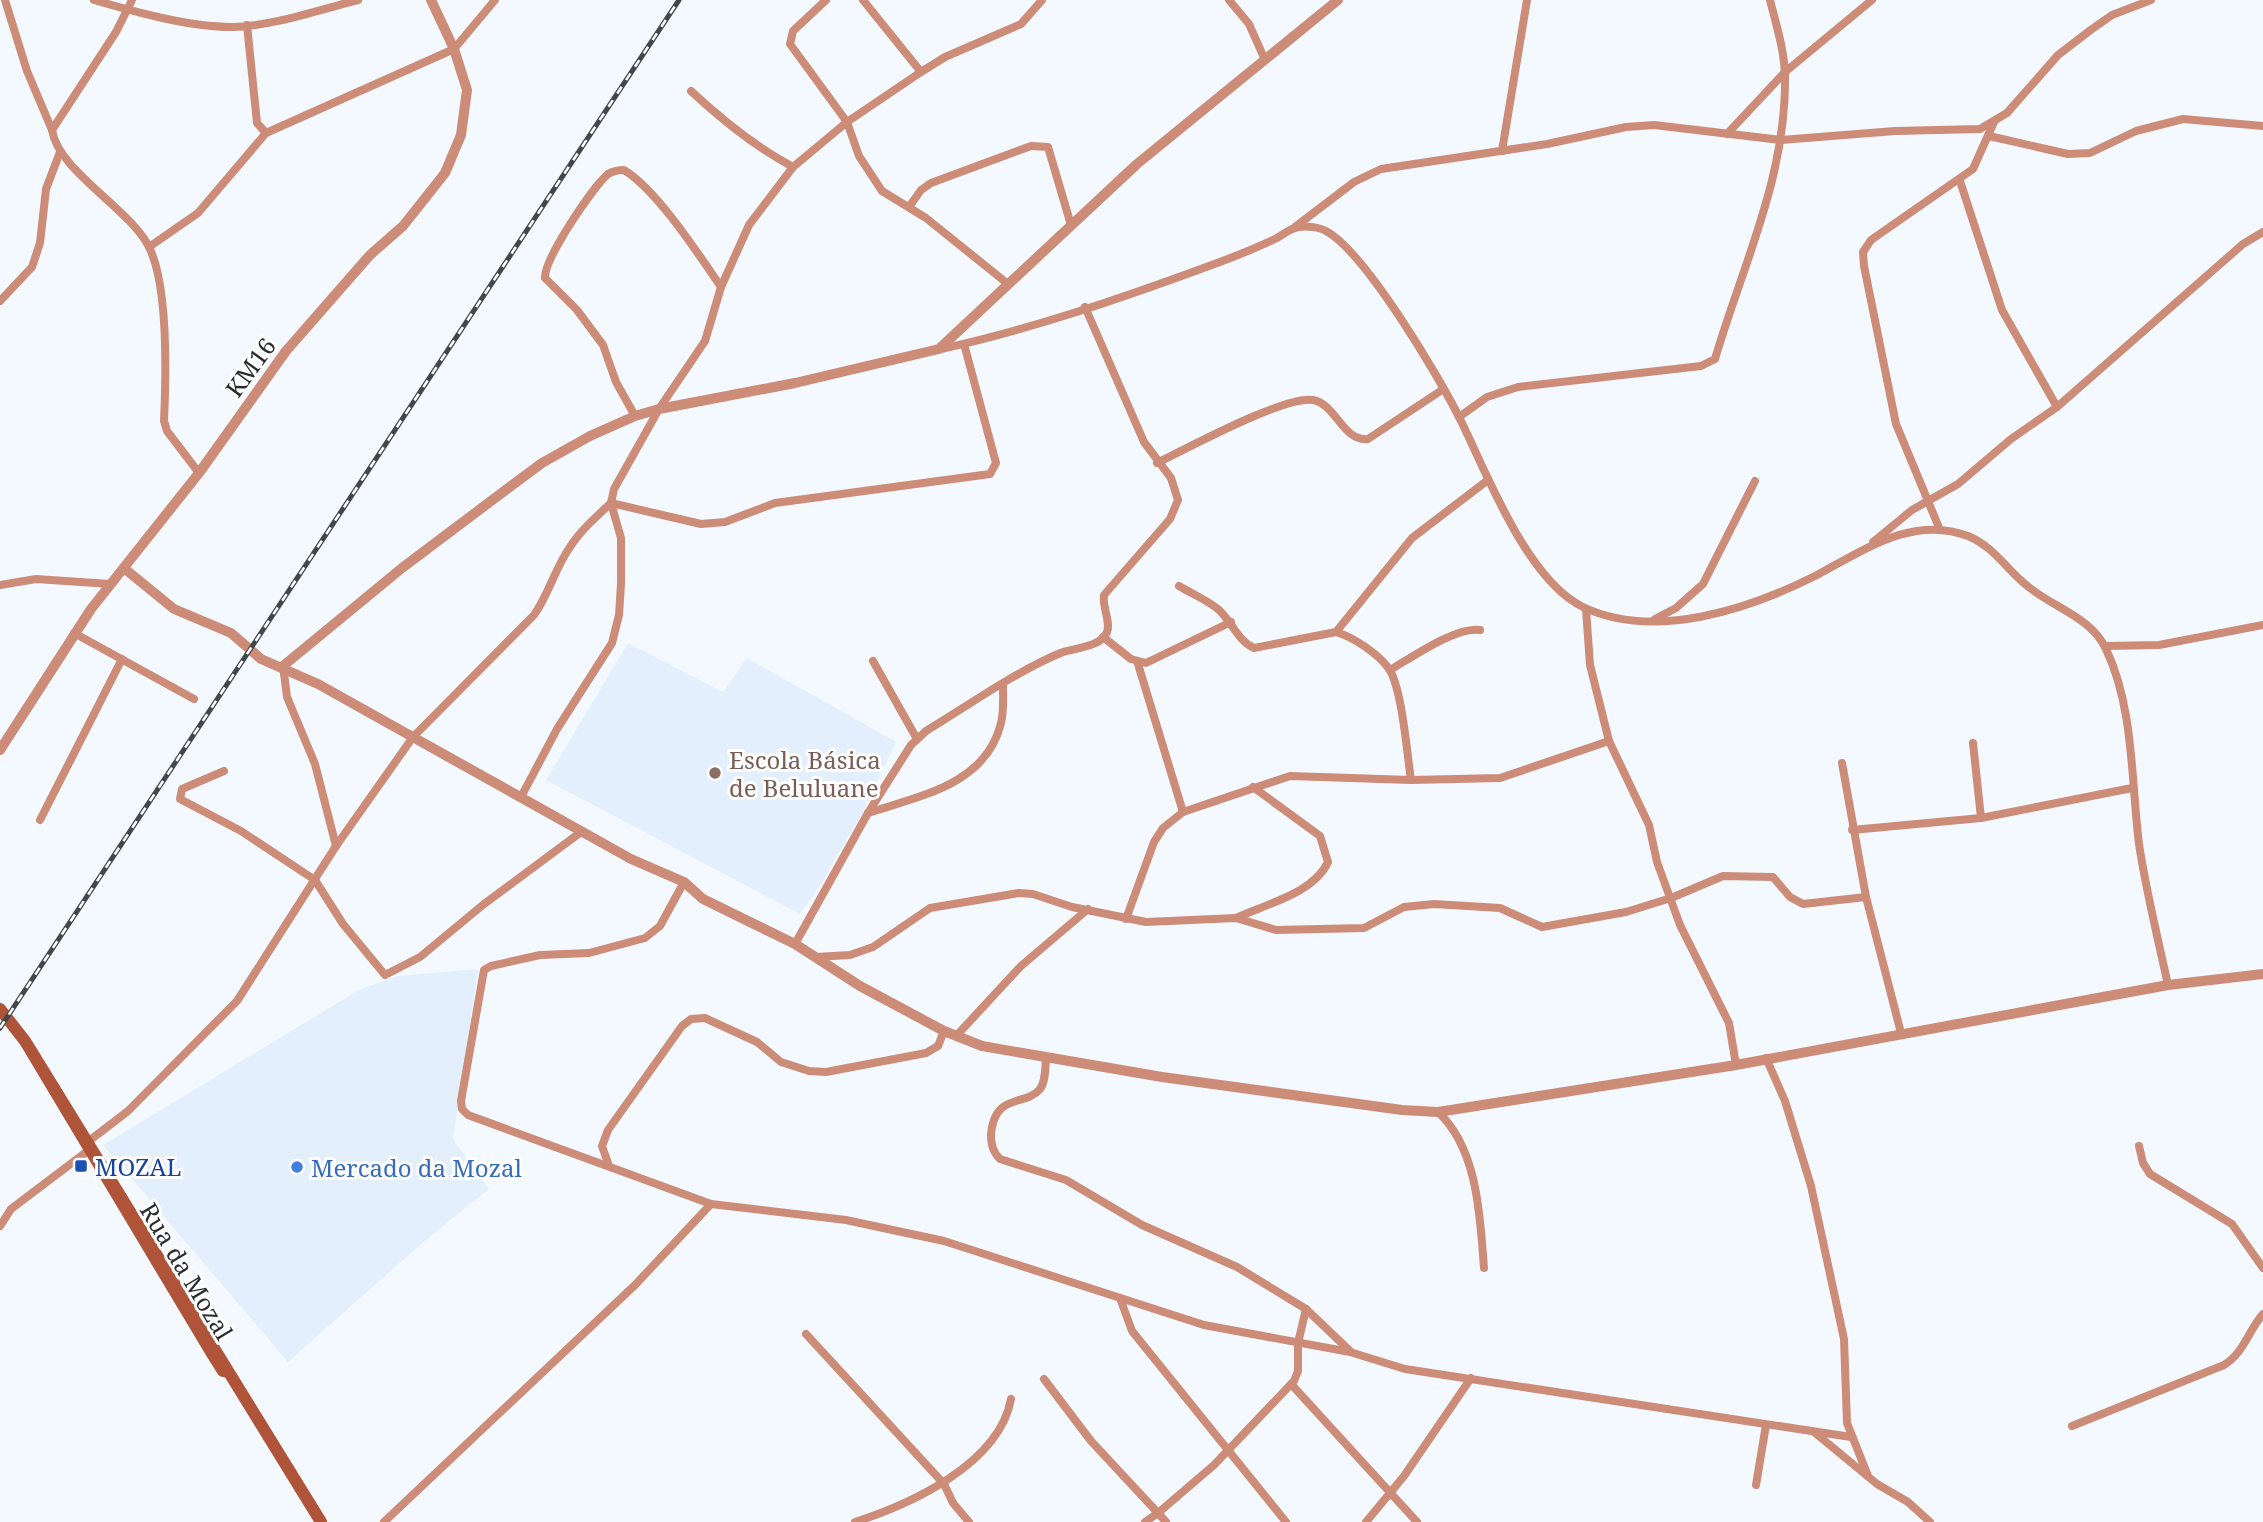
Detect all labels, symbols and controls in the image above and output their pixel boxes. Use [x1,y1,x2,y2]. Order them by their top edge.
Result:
street label: KM16 [217,331,283,403]
place label: Escola Básica de Beluluane [729,743,881,804]
marker: Escola Básica de Beluluane [707,765,723,781]
place label: MOZAL [95,1150,181,1183]
place label: Mercado da Mozal [311,1151,522,1184]
marker: MOZAL [73,1158,89,1174]
marker: Mercado da Mozal [289,1159,305,1175]
street label: Rua da Mozal [133,1196,241,1346]

